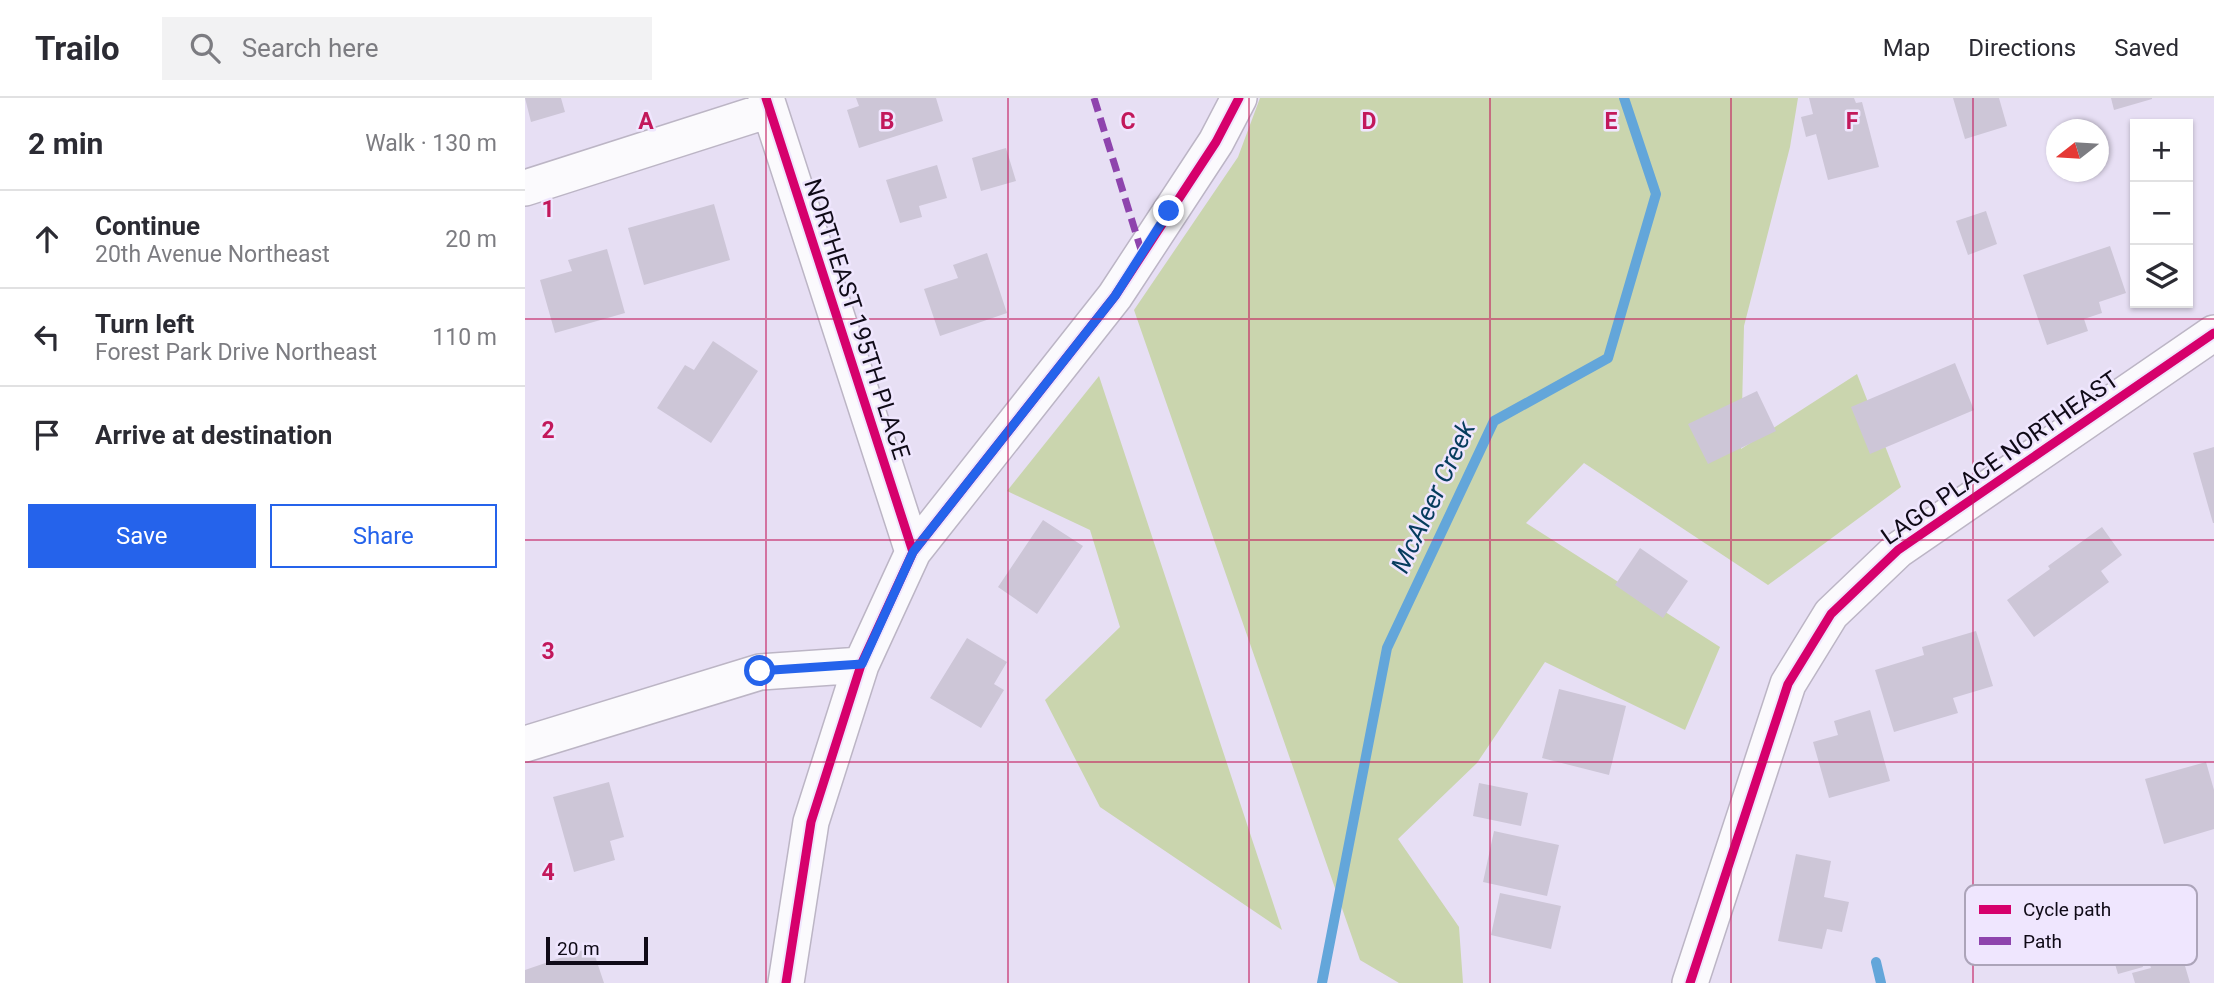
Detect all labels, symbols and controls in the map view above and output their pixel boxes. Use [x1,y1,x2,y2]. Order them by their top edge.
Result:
search box [162,17,652,80]
text: Trailo [35,29,120,68]
icon: search [186,29,224,67]
text: Search here [242,33,378,63]
text: Map [1883,34,1930,62]
text: Directions [1968,34,2076,62]
text: Saved [2114,34,2179,62]
text: A [638,108,654,135]
text: B [880,108,894,135]
text: C [1120,108,1136,135]
text: D [1362,108,1376,135]
text: E [1605,108,1618,135]
text: F [1846,108,1859,135]
north arrow [2046,119,2109,182]
map controls [2130,119,2193,308]
button: + [2130,119,2193,182]
text: 2 min [28,126,103,161]
text: Walk · 130 m [365,130,497,157]
street label: NORTHEAST 195TH PLACE [798,175,916,463]
button: − [2130,182,2193,245]
route end [1153,195,1184,226]
text: 1 [541,196,555,223]
text: Continue [95,211,200,241]
icon: ahead [28,220,66,258]
text: 20 m [445,226,497,253]
text: 20th Avenue Northeast [95,241,330,268]
button: layers [2130,245,2193,308]
text: Turn left [95,309,194,339]
icon: left [28,318,66,356]
text: 110 m [432,324,497,351]
text: Forest Park Drive Northeast [95,339,377,366]
street label: LAGO PLACE NORTHEAST [1876,365,2124,551]
water label: McAleer Creek [1385,415,1482,578]
icon: arrive [28,416,66,454]
text: 2 [541,417,555,444]
text: Arrive at destination [95,420,332,450]
button: Save [28,504,256,568]
button: Share [270,504,497,568]
text: 3 [541,638,555,665]
route start [744,655,775,686]
text: 4 [541,859,555,886]
legend [1965,885,2197,965]
text: Cycle path [2023,898,2111,921]
text: Path [2023,930,2062,953]
scale bar [546,934,647,966]
text: 20 m [557,937,600,960]

